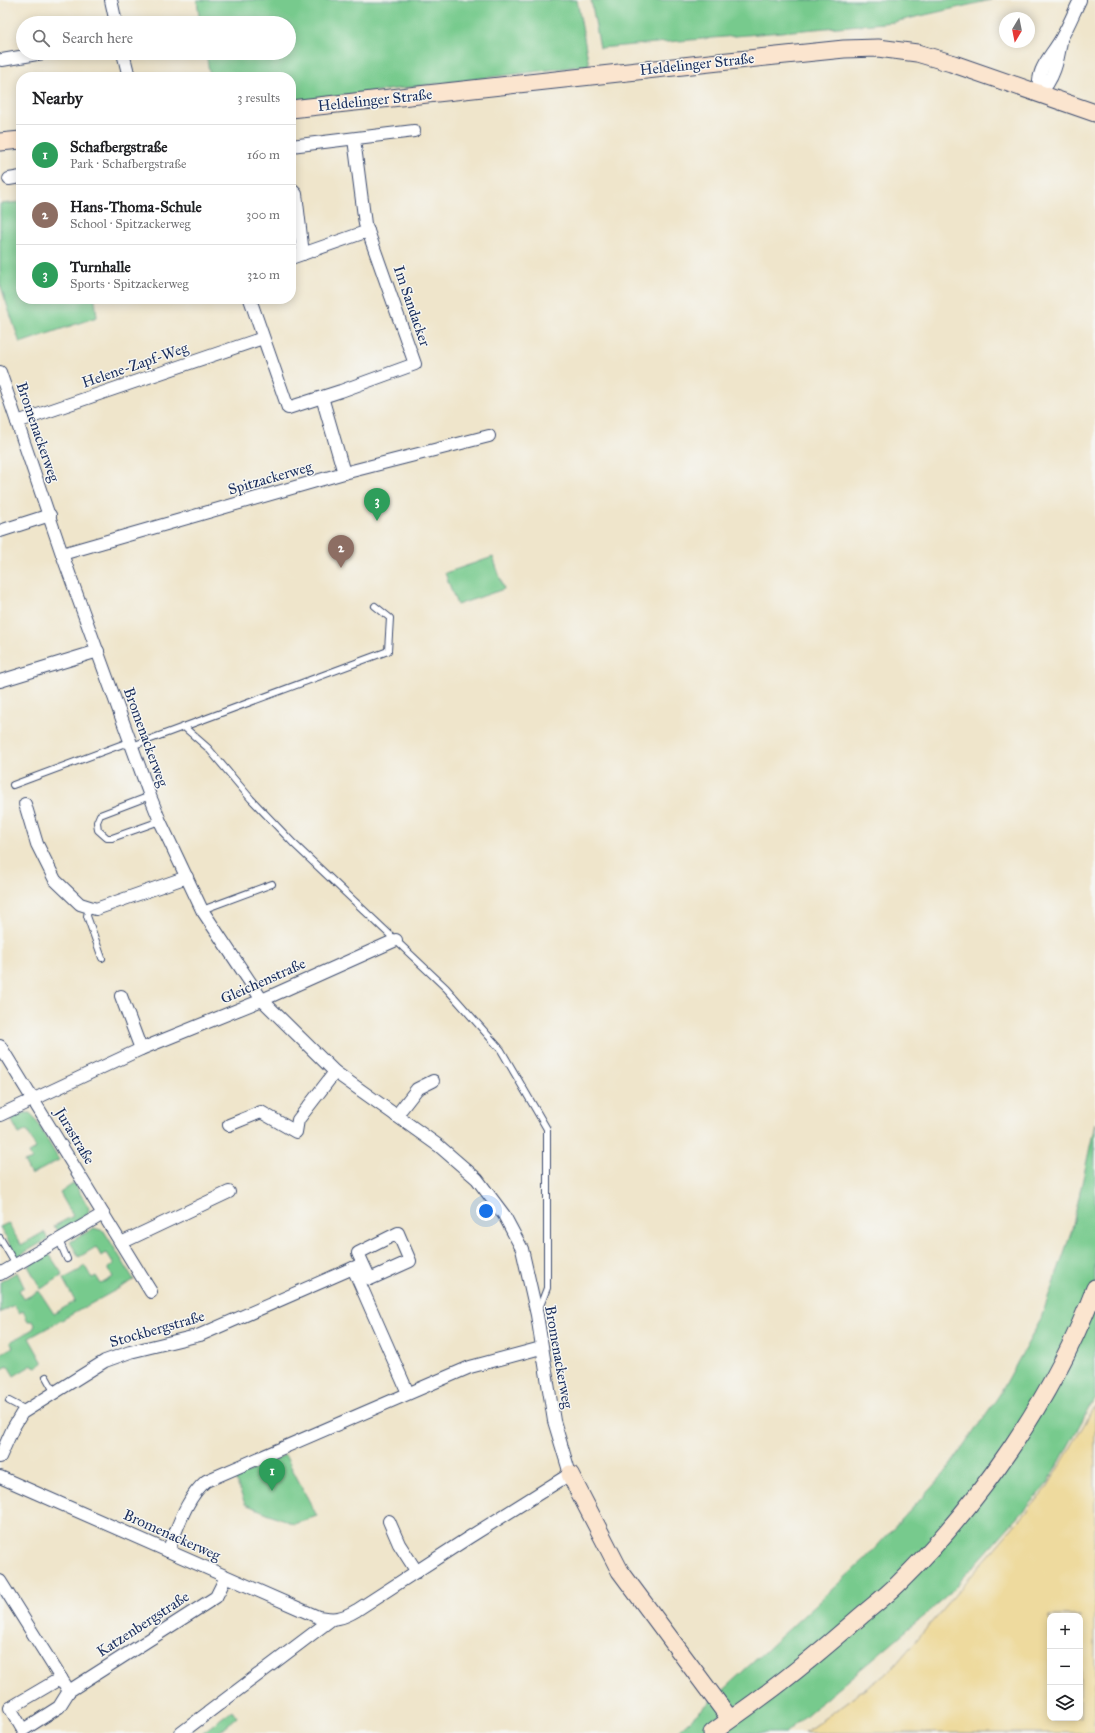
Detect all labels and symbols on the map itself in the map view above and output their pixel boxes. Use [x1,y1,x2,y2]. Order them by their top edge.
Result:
north arrow [999,12,1035,48]
street label: Heldelinger Straße [639,49,755,79]
street label: Heldelinger Straße [317,85,433,115]
street label: Im Sandacker [390,263,434,349]
street label: Helene-Zapf-Weg [80,338,191,392]
street label: Bromenackerweg [12,380,64,485]
street label: Spitzackerweg [226,457,315,499]
pin: 3 [364,488,390,521]
pin: 2 [328,535,354,568]
street label: Bromenackerweg [120,685,173,790]
street label: Gleichenstraße [218,954,308,1008]
street label: Jurastraße [49,1103,99,1168]
your location [476,1201,496,1221]
street label: Bromenackerweg [541,1304,577,1411]
street label: Stockbergstraße [108,1307,206,1351]
pin: 1 [259,1458,285,1491]
street label: Bromenackerweg [121,1506,224,1565]
street label: Katzenbergstraße [93,1587,193,1661]

